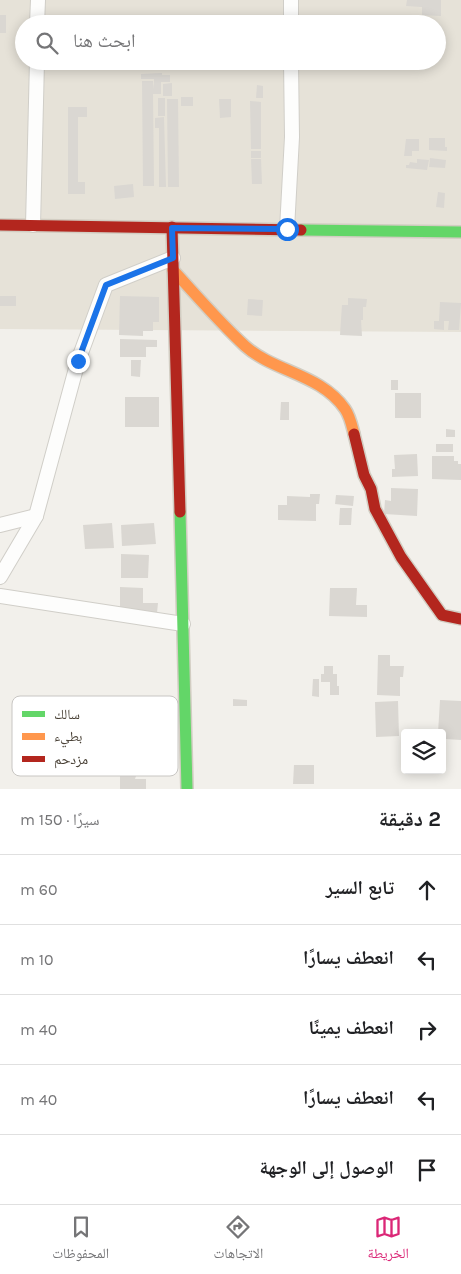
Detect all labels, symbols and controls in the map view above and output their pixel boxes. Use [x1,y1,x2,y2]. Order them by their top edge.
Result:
search box [15,15,446,70]
icon: search [33,29,61,57]
text: ابحث هنا [73,30,135,52]
route start [276,218,299,241]
route end [67,350,90,373]
legend [12,696,178,776]
text: سالك [54,706,80,723]
text: بطيء [54,728,83,748]
map controls [401,729,446,774]
button: layers [401,729,446,774]
text: مزدحم [54,751,88,769]
text: 2 دقيقة [379,807,441,831]
text: سيرًا · 150 m [20,810,100,829]
icon: ahead [413,876,441,904]
text: تابع السير [326,877,394,899]
text: 60 m [20,880,57,899]
icon: left [413,946,441,974]
text: انعطف يسارًا [303,947,394,969]
text: 10 m [20,950,54,969]
icon: right [413,1016,441,1044]
text: انعطف يمينًا [309,1017,394,1039]
text: 40 m [20,1020,57,1039]
icon: left [413,1086,441,1114]
text: انعطف يسارًا [303,1087,394,1109]
text: 40 m [20,1090,57,1109]
icon: arrive [413,1156,441,1184]
text: الوصول إلى الوجهة [259,1157,394,1179]
tab: المحفوظات [52,1213,109,1267]
tab: الاتجاهات [214,1213,263,1267]
tab: الخريطة [368,1213,409,1267]

